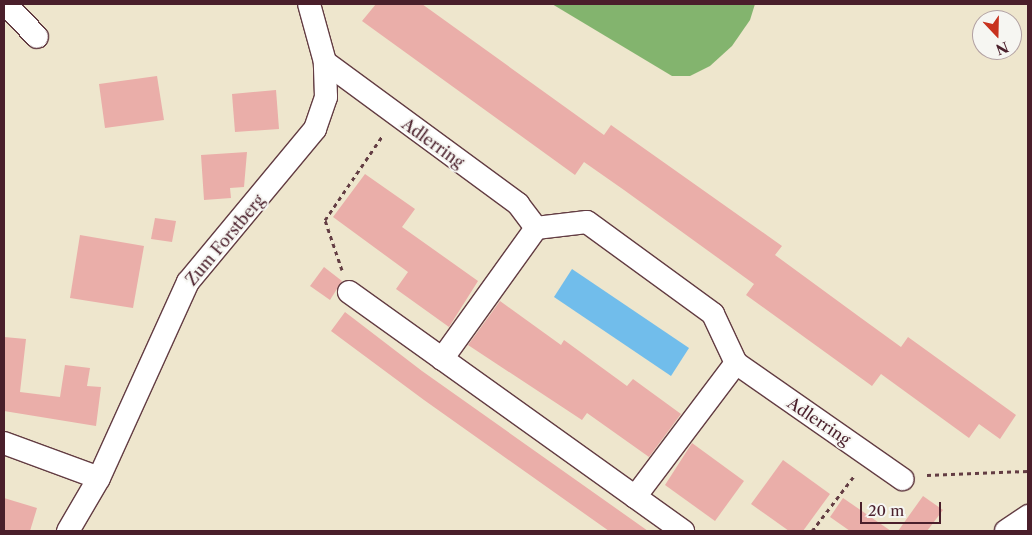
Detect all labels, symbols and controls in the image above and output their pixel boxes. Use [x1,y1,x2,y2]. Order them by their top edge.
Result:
north arrow [972,10,1022,60]
text: N [993,37,1011,59]
street label: Adlerring [398,114,468,172]
street label: Zum Forstberg [182,191,268,289]
street label: Adlerring [784,393,854,449]
scale bar [862,492,943,524]
text: 20 m [868,501,904,520]

